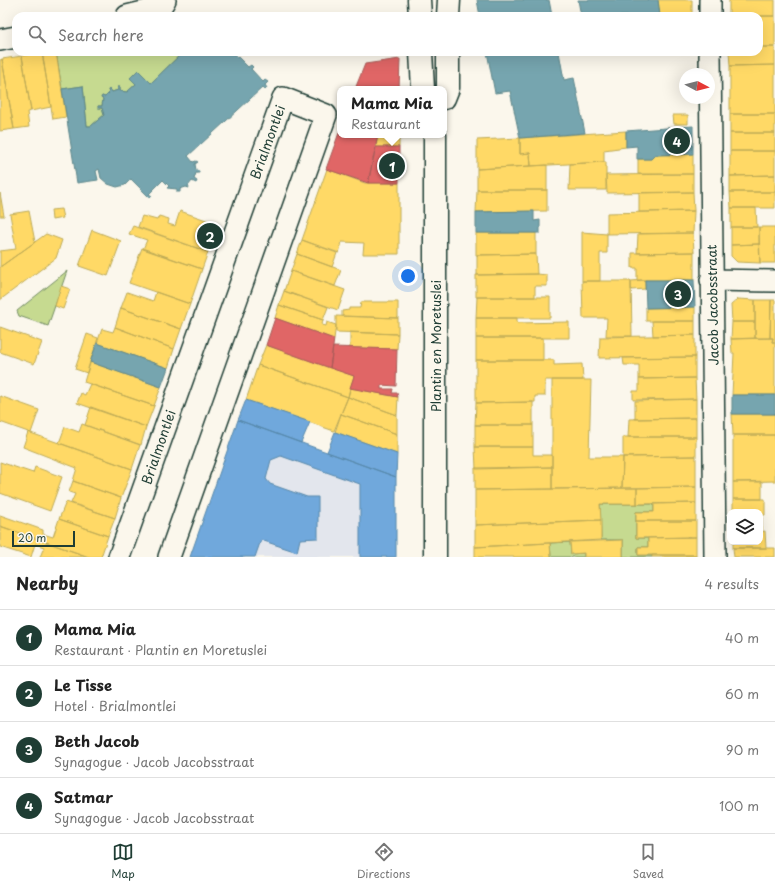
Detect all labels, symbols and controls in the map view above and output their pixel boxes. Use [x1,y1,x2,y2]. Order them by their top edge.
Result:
search box [12,12,763,56]
icon: search [26,23,48,45]
text: Search here [58,23,144,46]
north arrow [679,68,715,104]
popup [337,86,447,138]
text: Mama Mia [351,91,433,114]
street label: Brialmontlei [245,102,289,182]
text: Restaurant [351,114,421,133]
pin: 4 [664,126,690,156]
pin: 1 [379,151,405,181]
pin: 2 [197,221,223,251]
street label: Jacob Jacobsstraat [701,244,723,366]
your location [398,266,418,286]
pin: 3 [665,279,691,309]
street label: Plantin en Moretuslei [426,280,445,412]
street label: Brialmontlei [136,407,180,487]
map controls [727,509,763,545]
button: layers [727,509,763,545]
scale bar [12,529,75,548]
text: 20 m [18,529,46,546]
text: Nearby [16,570,78,596]
text: 4 results [705,574,759,593]
text: Mama Mia [54,617,136,640]
text: 1 [26,628,32,647]
text: 40 m [725,628,759,647]
text: Restaurant · Plantin en Moretuslei [54,640,267,659]
text: Le Tisse [54,673,112,696]
text: 2 [24,684,34,703]
text: 60 m [725,684,759,703]
text: Hotel · Brialmontlei [54,696,176,715]
text: Beth Jacob [54,729,139,752]
text: 3 [25,740,33,759]
text: 90 m [726,740,759,759]
text: Synagogue · Jacob Jacobsstraat [54,752,254,771]
text: Satmar [54,785,113,808]
text: 4 [25,796,33,815]
text: 100 m [719,796,759,815]
text: Synagogue · Jacob Jacobsstraat [54,808,254,827]
tab: Map [111,841,135,882]
tab: Directions [357,841,410,882]
tab: Saved [633,841,664,882]

